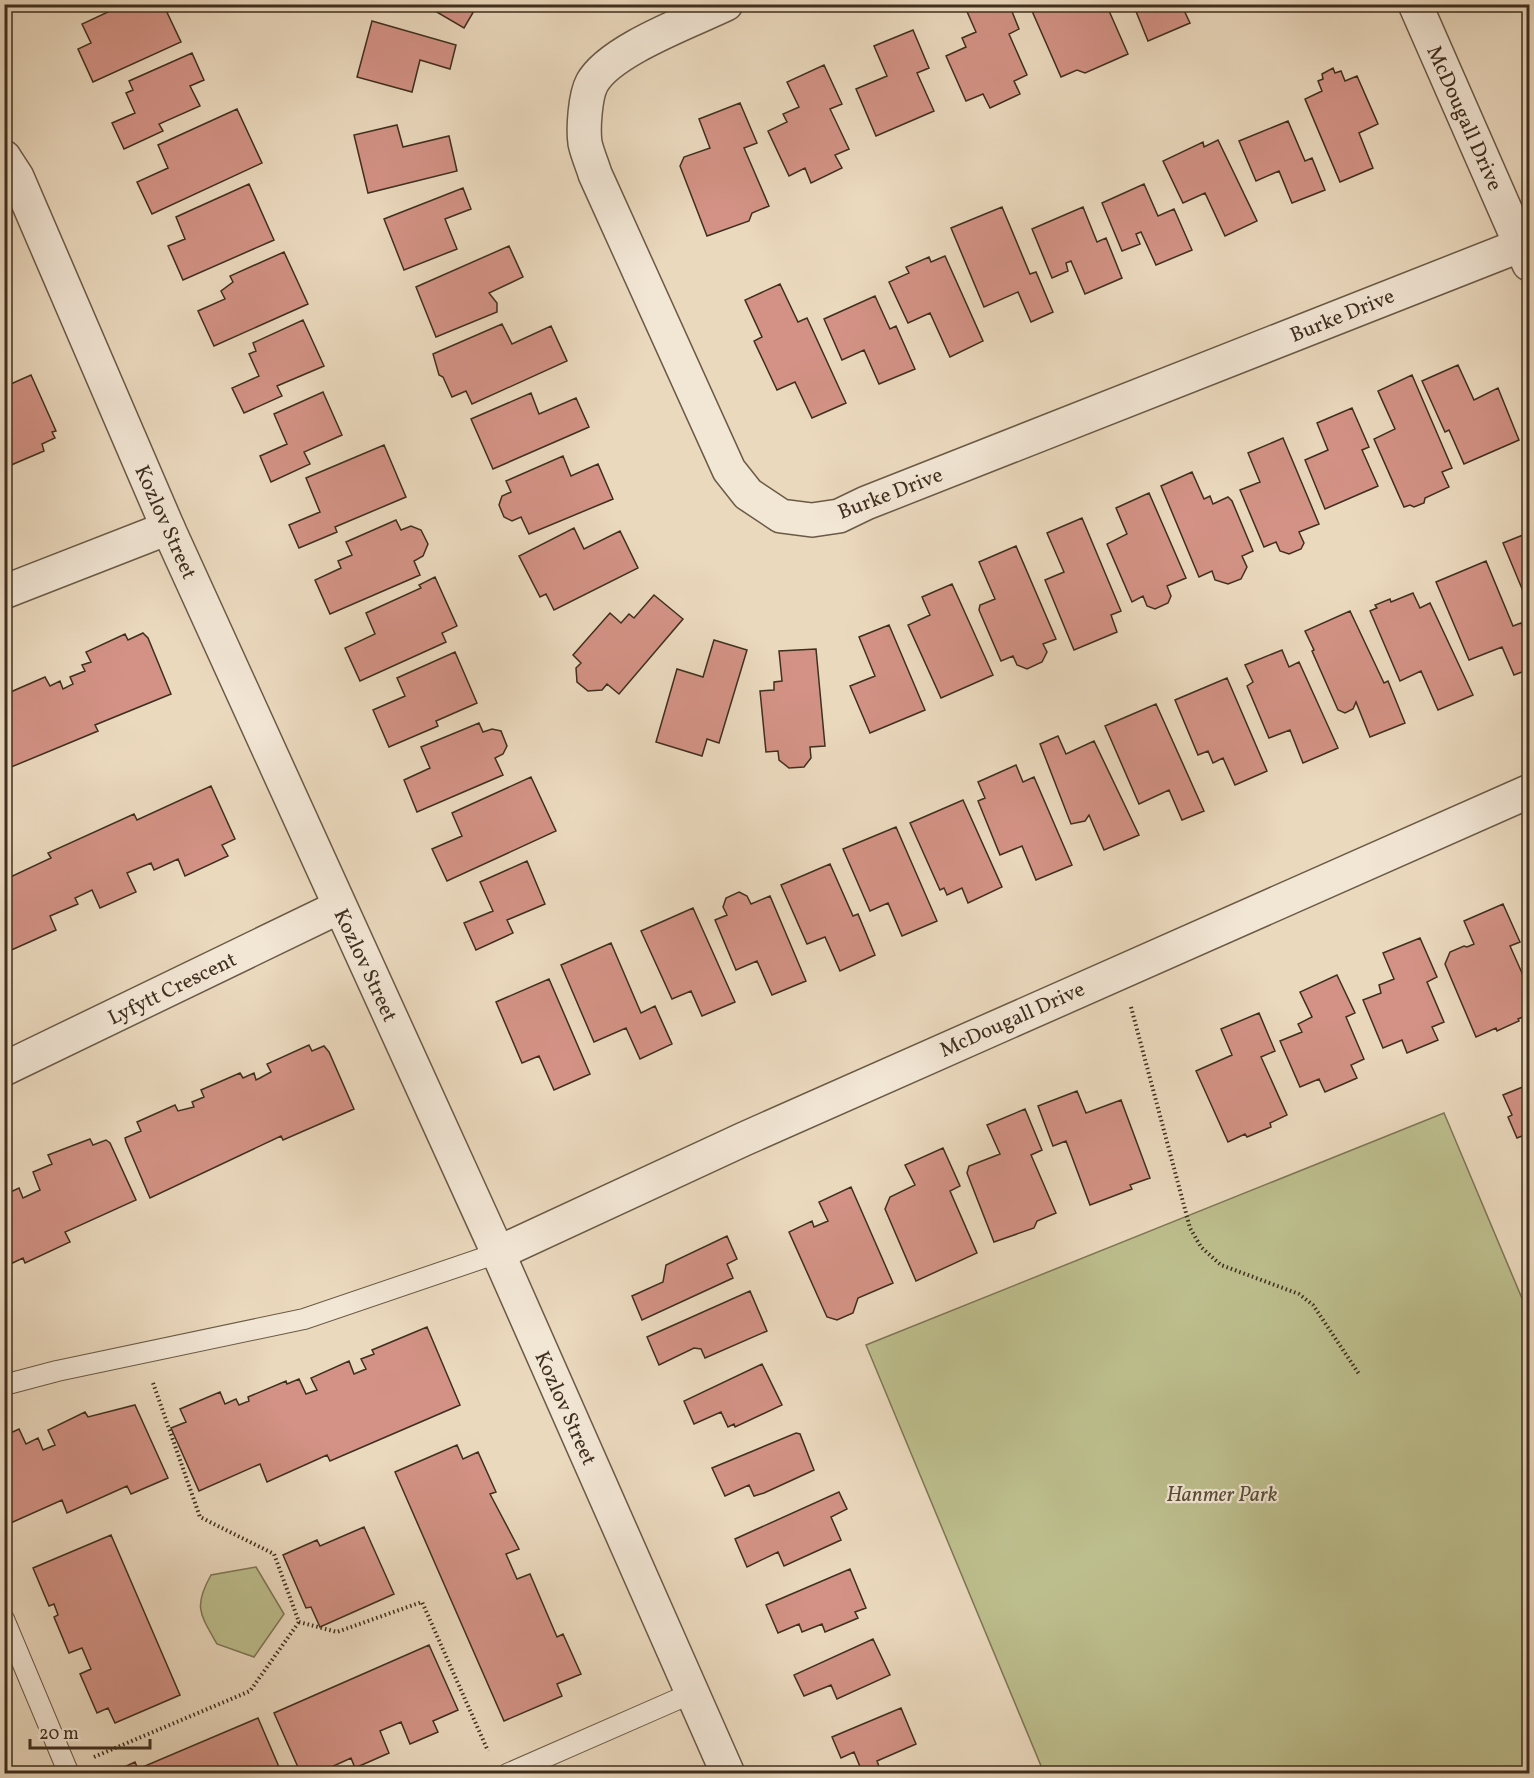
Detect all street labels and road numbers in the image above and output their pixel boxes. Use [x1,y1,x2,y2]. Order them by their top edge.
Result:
street label: McDougall Drive [1419,41,1509,196]
street label: Burke Drive [1286,282,1399,350]
street label: Kozlov Street [127,461,203,584]
street label: Burke Drive [834,461,947,528]
street label: Kozlov Street [326,904,404,1027]
street label: Lyfytt Crescent [104,946,242,1033]
street label: McDougall Drive [935,975,1090,1065]
street label: Kozlov Street [527,1347,603,1470]

